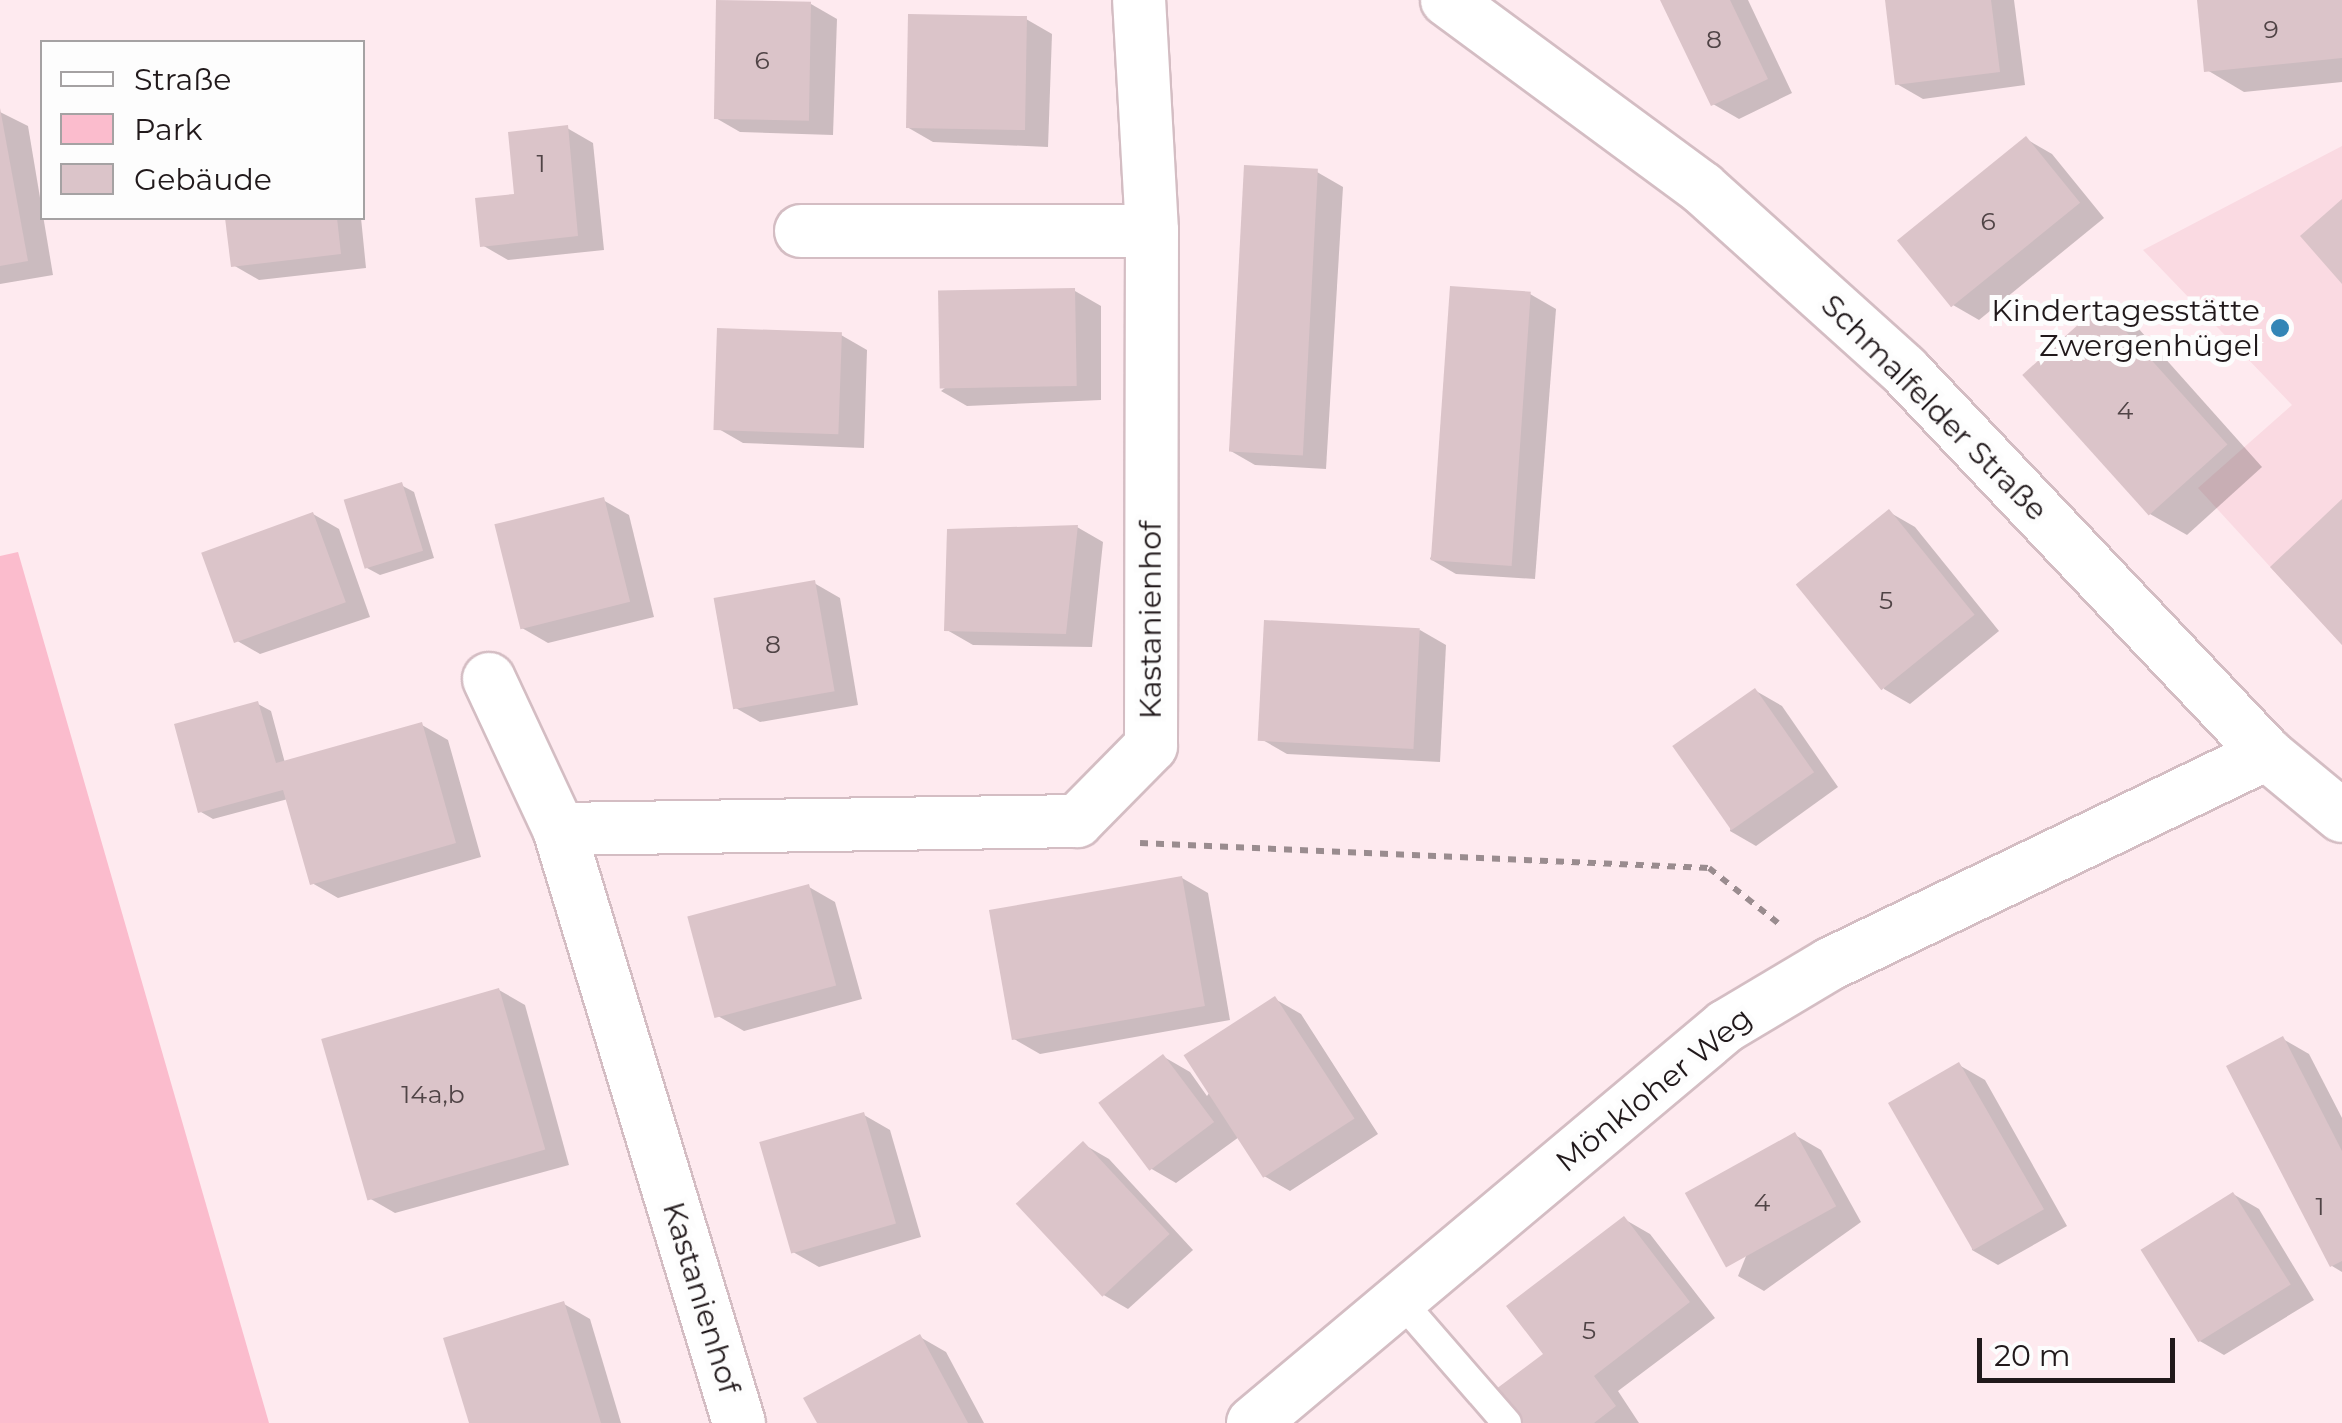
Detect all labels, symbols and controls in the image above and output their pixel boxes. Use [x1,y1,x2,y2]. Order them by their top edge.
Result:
house number: 9 [2263,14,2279,44]
house number: 8 [1706,24,1722,54]
legend [40,40,365,220]
house number: 6 [754,45,770,75]
text: Straße [134,61,231,98]
text: Park [134,111,203,148]
house number: 1 [536,148,546,178]
text: Gebäude [134,161,272,198]
house number: 6 [1980,206,1996,236]
street label: Schmalfelder Straße [1814,288,2054,528]
place label: Kindertagesstätte Zwergenhügel [1991,293,2260,364]
marker: Kindertagesstätte Zwergenhügel [2269,317,2291,339]
house number: 4 [2117,395,2133,425]
street label: Kastanienhof [1133,521,1169,719]
house number: 5 [1879,585,1893,615]
house number: 8 [765,629,781,659]
street label: Mönkloher Weg [1549,1000,1759,1180]
house number: 14a,b [401,1079,465,1109]
house number: 4 [1754,1187,1770,1217]
house number: 1 [2315,1191,2325,1221]
street label: Kastanienhof [655,1198,747,1398]
house number: 5 [1582,1315,1596,1345]
scale bar [1982,1318,2180,1380]
text: 20 m [1994,1337,2071,1374]

